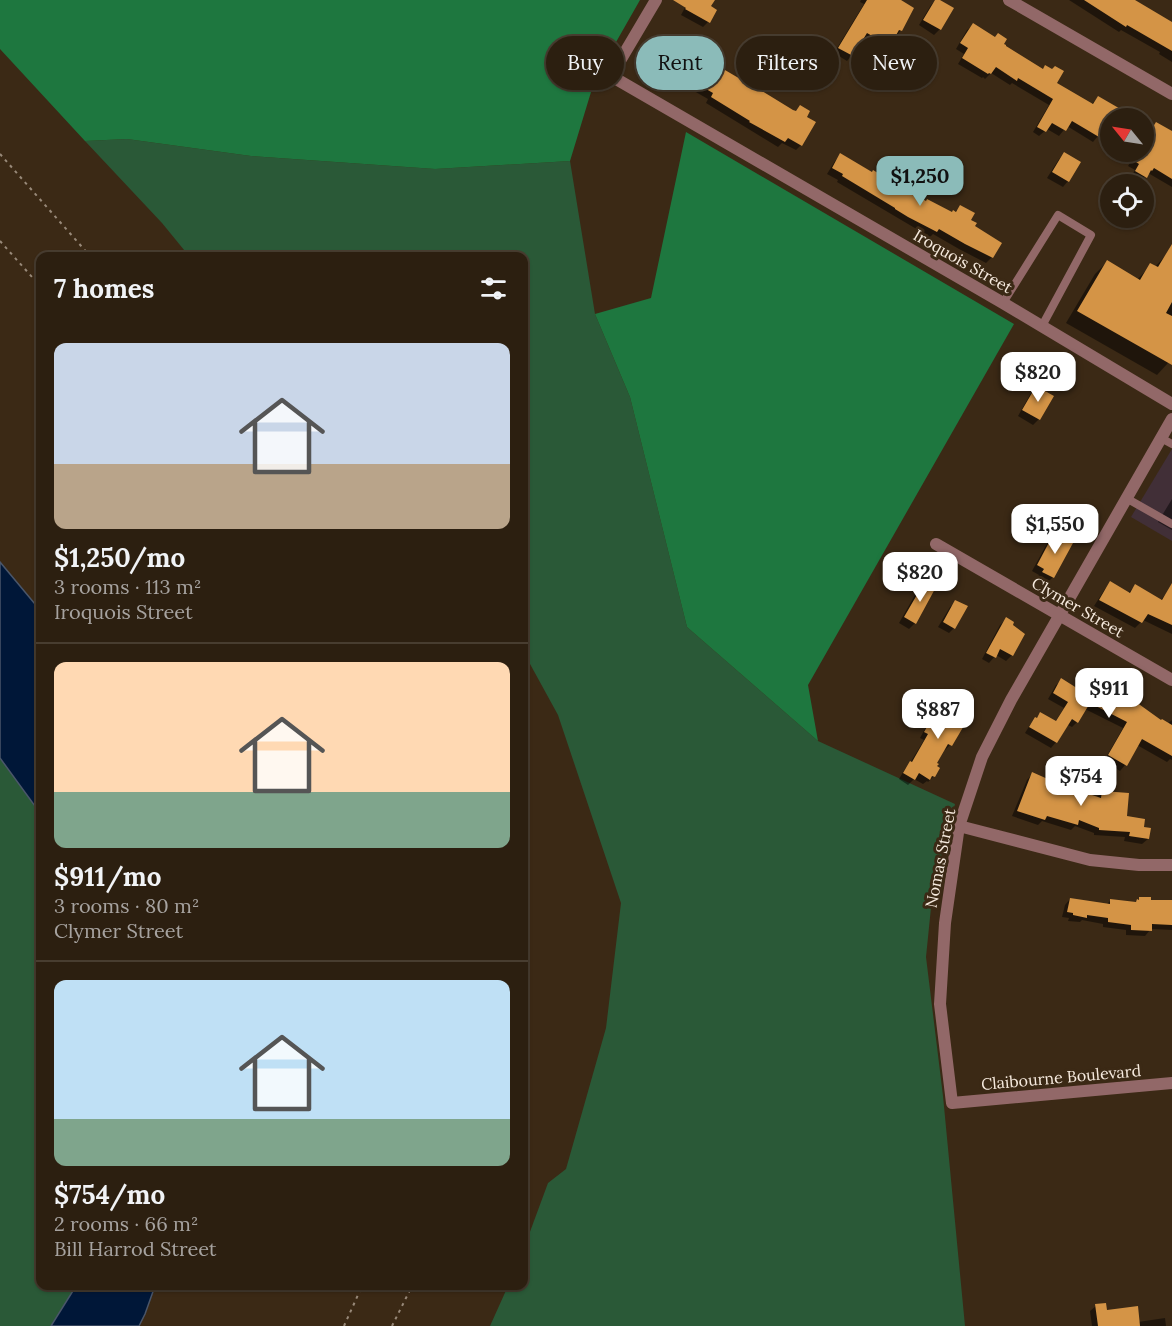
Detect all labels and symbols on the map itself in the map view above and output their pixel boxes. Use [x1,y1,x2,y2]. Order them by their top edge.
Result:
north arrow [1100,108,1154,162]
pin: $1,250 [871,156,969,207]
street label: Iroquois Street [910,225,1017,298]
pin: $820 [1002,352,1074,403]
pin: $1,550 [1006,504,1104,555]
pin: $820 [884,552,956,603]
street label: Clymer Street [1028,572,1128,642]
pin: $911 [1073,668,1145,719]
pin: $887 [902,689,974,740]
pin: $754 [1045,756,1117,807]
street label: Nomas Street [921,806,960,909]
street label: Claibourne Boulevard [980,1060,1142,1094]

